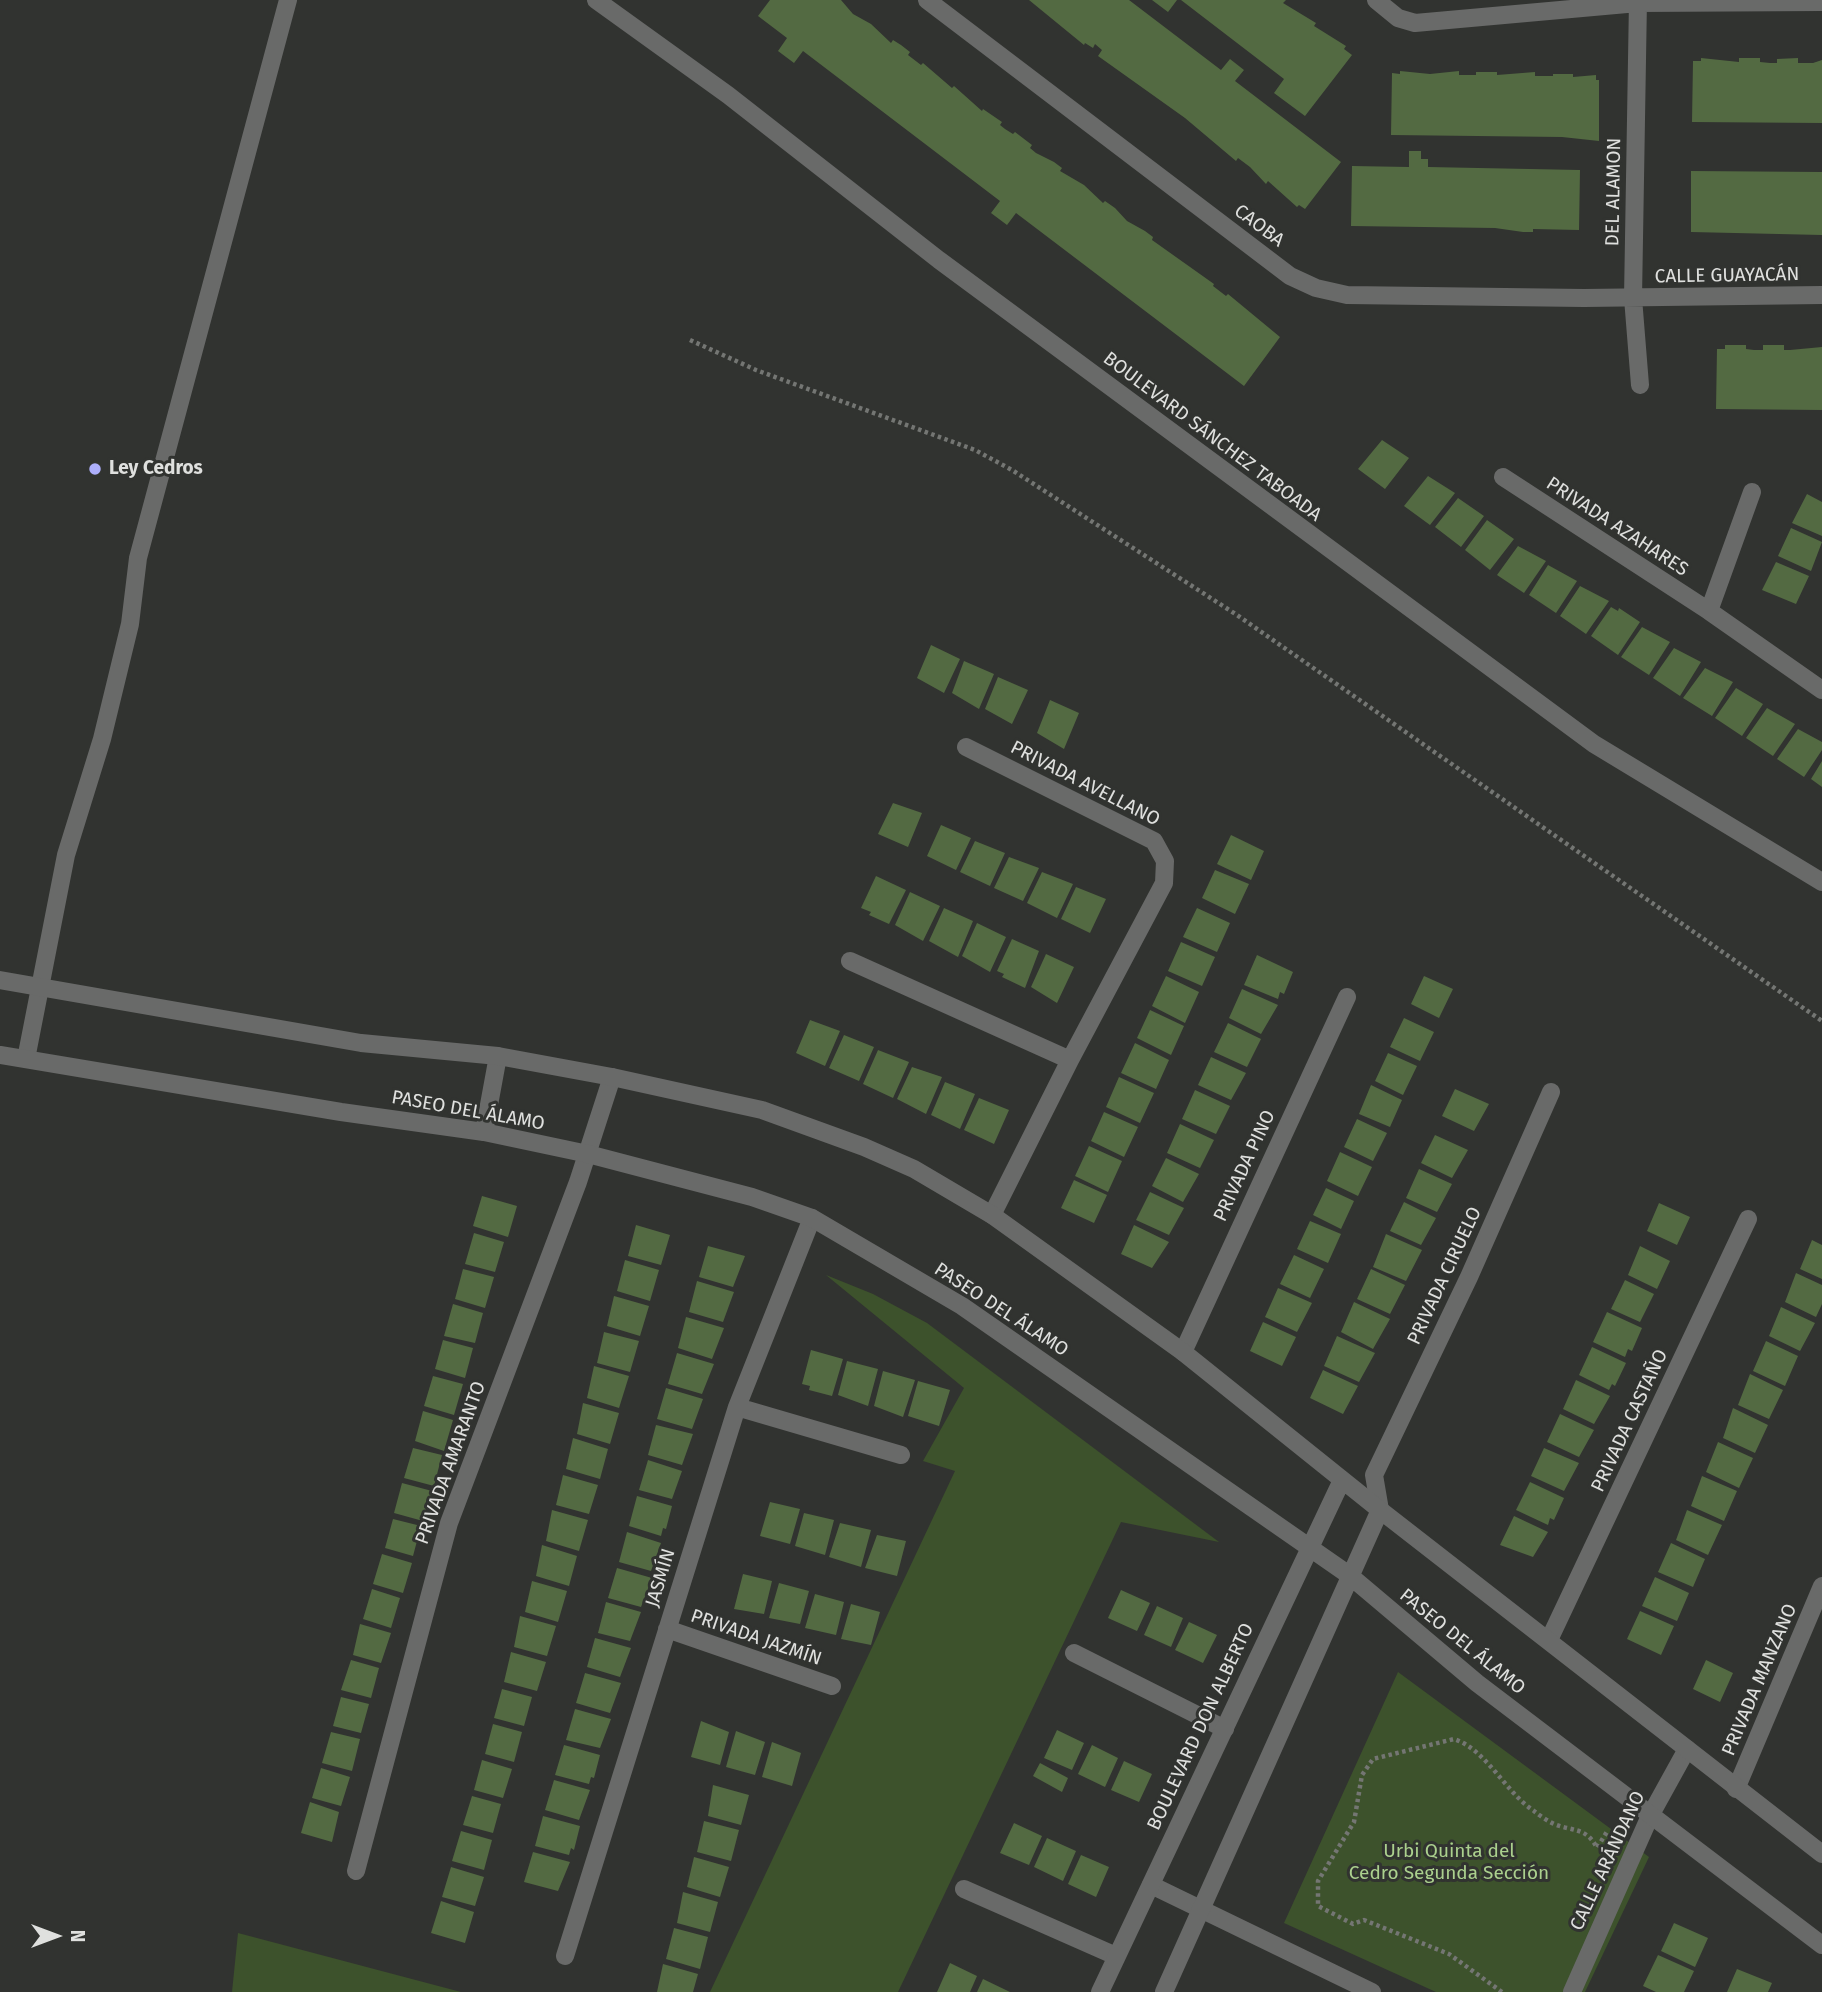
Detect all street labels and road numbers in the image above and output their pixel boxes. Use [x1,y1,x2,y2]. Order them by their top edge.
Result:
street label: DEL ALAMON [1602,137,1626,247]
street label: CAOBA [1229,200,1289,252]
street label: CALLE GUAYACÁN [1654,263,1800,289]
street label: BOULEVARD SÁNCHEZ TABOADA [1098,347,1326,527]
street label: PRIVADA AZAHARES [1542,473,1692,581]
street label: PRIVADA AVELLANO [1007,736,1163,832]
street label: PASEO DEL ÁLAMO [390,1086,546,1136]
street label: PRIVADA PINO [1209,1107,1281,1225]
street label: PRIVADA CIRUELO [1403,1203,1487,1349]
street label: PASEO DEL ÁLAMO [930,1258,1072,1362]
street label: PRIVADA CASTAÑO [1587,1346,1673,1496]
street label: PRIVADA AMARANTO [411,1379,491,1547]
street label: JASMÍN [641,1546,681,1610]
street label: PASEO DEL ÁLAMO [1395,1584,1529,1700]
street label: PRIVADA MANZANO [1718,1601,1802,1759]
street label: PRIVADA JAZMÍN [687,1605,825,1671]
street label: BOULEVARD DON ALBERTO [1143,1620,1259,1834]
street label: CALLE ARÁNDANO [1566,1788,1650,1934]

